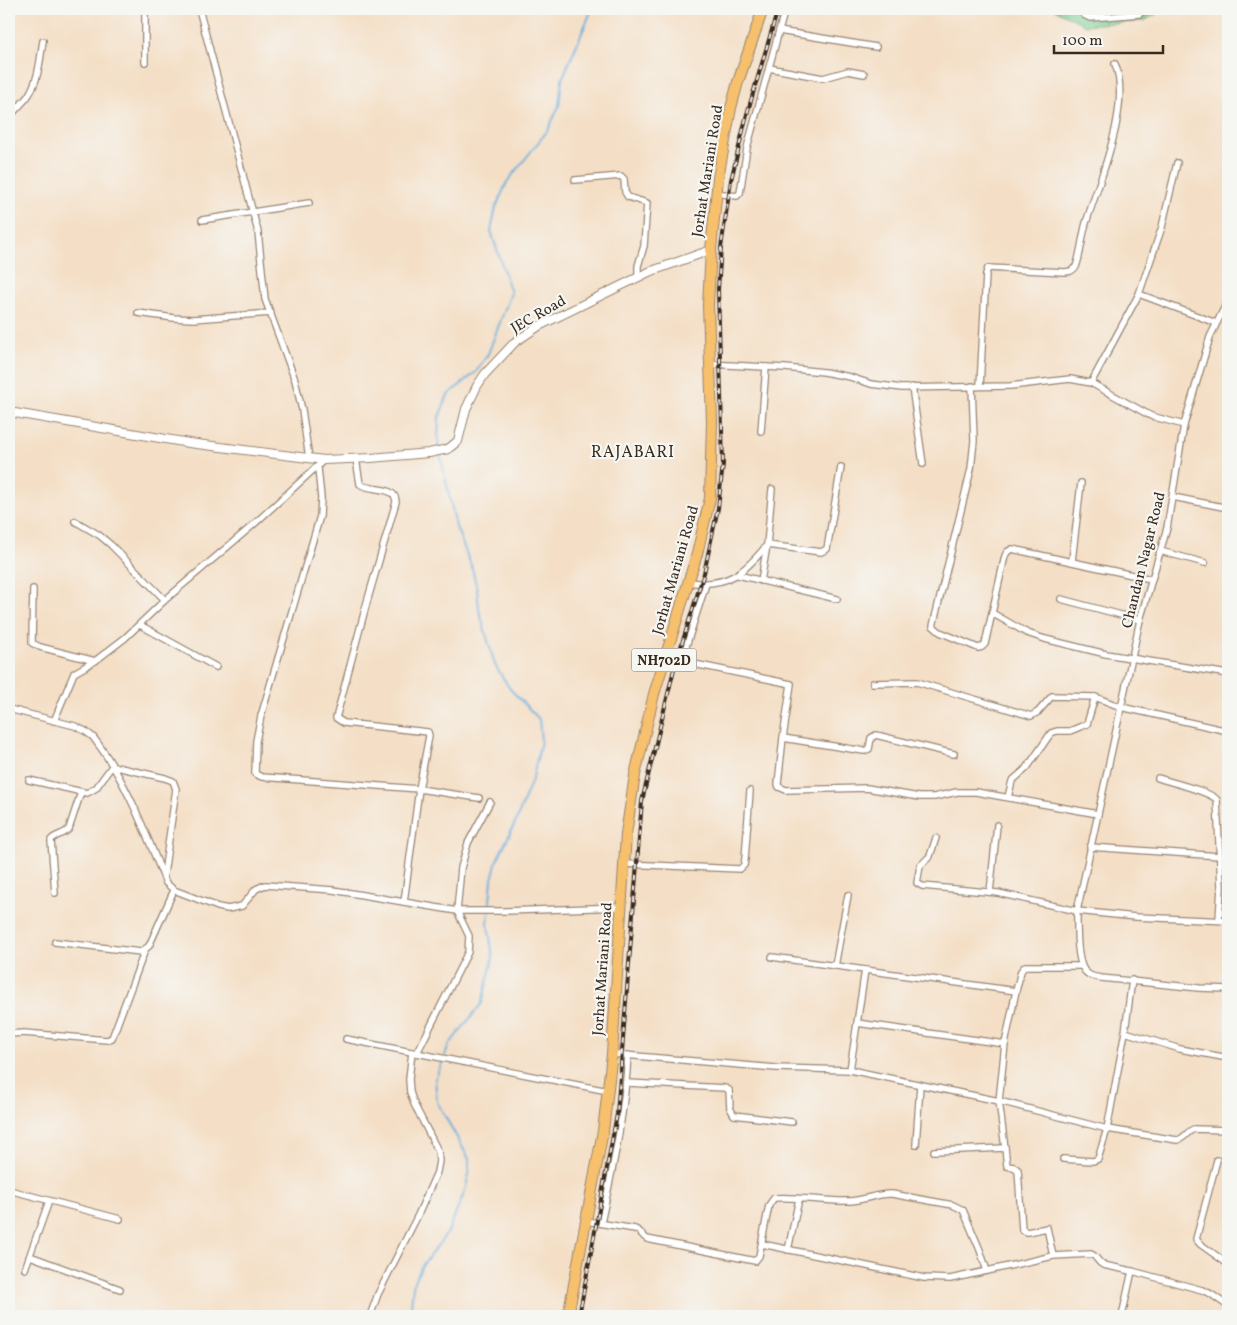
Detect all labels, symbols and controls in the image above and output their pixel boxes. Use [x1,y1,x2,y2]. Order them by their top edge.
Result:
scale bar [1054,22,1163,54]
text: 100 m [1062,31,1102,52]
street label: Jorhat Mariani Road [688,104,729,239]
street label: JEC Road [507,291,570,340]
district label: RAJABARI [591,442,675,464]
street label: Chandan Nagar Road [1117,490,1172,631]
street label: Jorhat Mariani Road [648,503,705,638]
road number: NH702D [632,648,696,672]
street label: Jorhat Mariani Road [588,902,619,1037]

